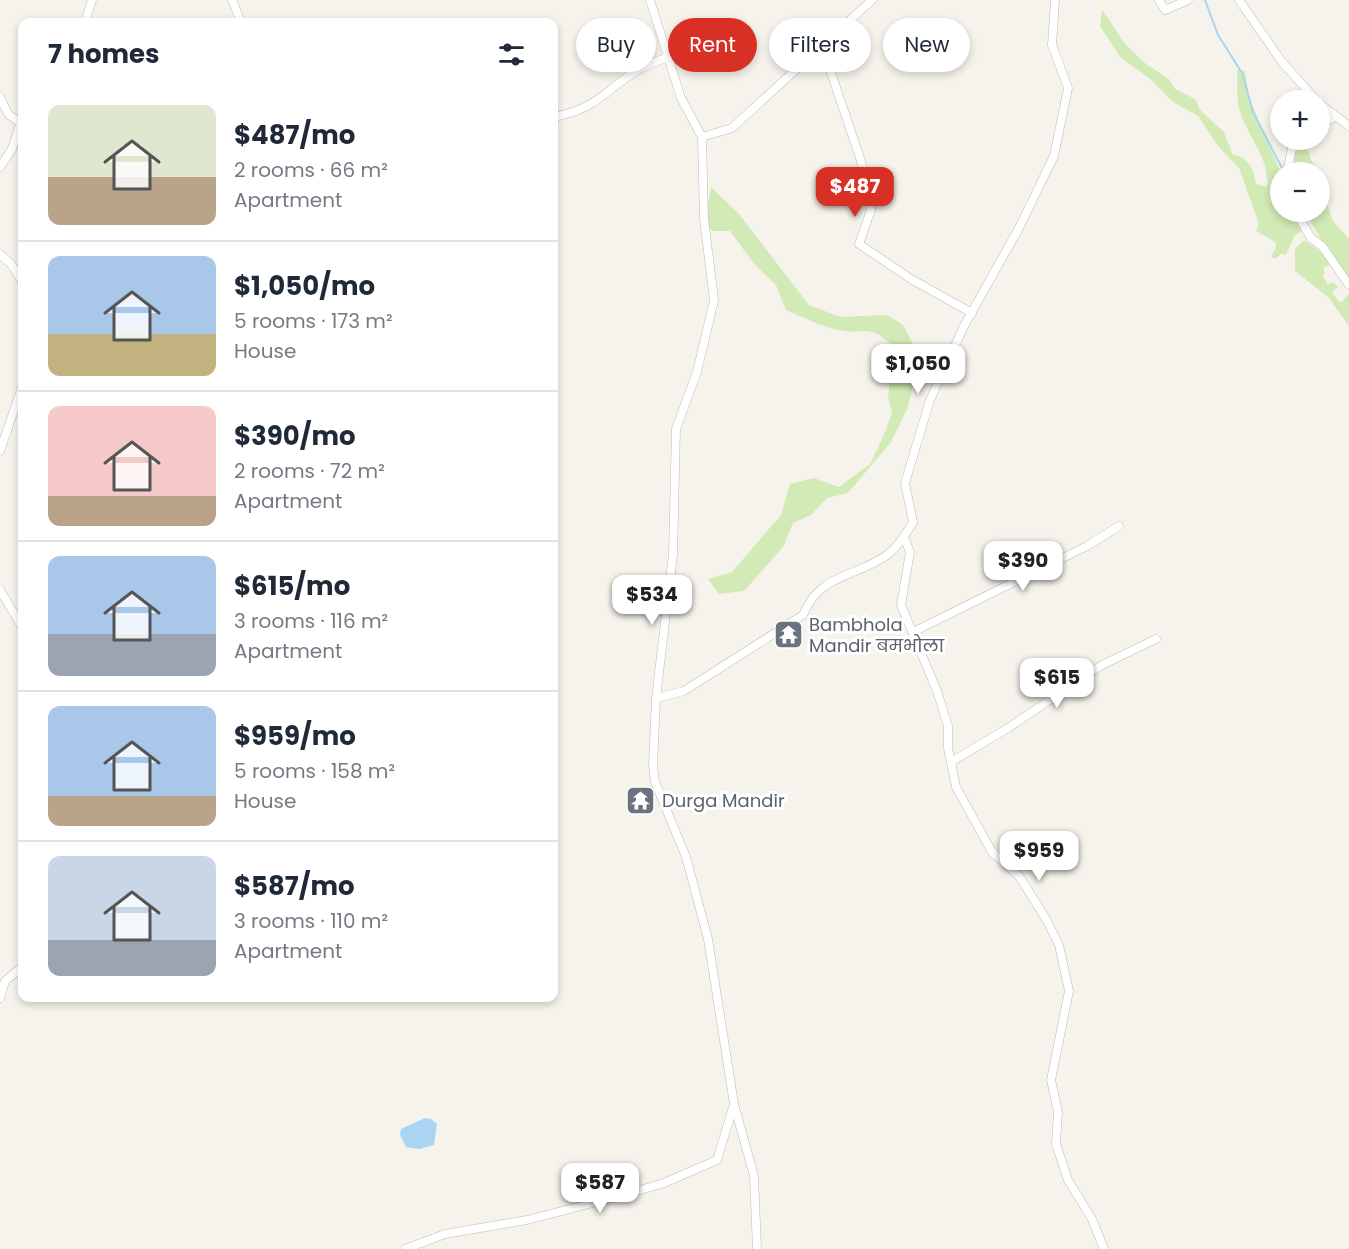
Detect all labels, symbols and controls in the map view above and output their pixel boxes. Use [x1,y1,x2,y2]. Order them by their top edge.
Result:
chip: Buy [576,18,656,72]
chip: Rent [668,18,757,72]
chip: Filters [769,18,871,72]
chip: New [883,18,970,72]
text: 7 homes [48,36,160,72]
icon: filters [495,38,528,71]
map controls [1270,90,1330,222]
button: + [1270,90,1330,150]
text: $487/mo [234,117,355,153]
icon: home [96,129,168,201]
text: 2 rooms · 66 m² [234,156,388,184]
button: − [1270,162,1330,222]
pin: $487 [819,167,891,218]
text: $487 [830,172,880,200]
text: Apartment [234,186,342,214]
text: $1,050/mo [234,268,375,304]
icon: home [96,280,168,352]
text: 5 rooms · 173 m² [234,307,393,335]
text: House [234,337,296,365]
pin: $1,050 [869,344,967,395]
text: $1,050 [885,349,951,377]
text: $390/mo [234,418,356,454]
icon: home [96,430,168,502]
text: 2 rooms · 72 m² [234,457,385,485]
text: Apartment [234,487,342,515]
pin: $390 [987,541,1059,592]
text: $390 [998,546,1048,574]
text: $615/mo [234,568,350,604]
pin: $534 [616,575,688,626]
icon: home [96,580,168,652]
text: $534 [626,580,678,608]
text: 3 rooms · 116 m² [234,607,388,635]
place label: Bambhola Mandir बमभोला [809,612,945,658]
temple icon: Bambhola Mandir बमभोला [772,619,804,651]
text: Apartment [234,637,342,665]
pin: $615 [1021,658,1093,709]
text: $615 [1034,663,1080,691]
text: $959/mo [234,718,356,754]
icon: home [96,730,168,802]
text: 5 rooms · 158 m² [234,757,395,785]
temple icon: Durga Mandir [625,785,657,817]
text: House [234,787,296,815]
place label: Durga Mandir [662,788,785,813]
pin: $959 [1003,831,1075,882]
text: $959 [1014,836,1064,864]
text: $587/mo [234,868,355,904]
icon: home [96,880,168,952]
text: 3 rooms · 110 m² [234,907,388,935]
text: Apartment [234,937,342,965]
pin: $587 [564,1163,636,1214]
text: $587 [575,1168,625,1196]

